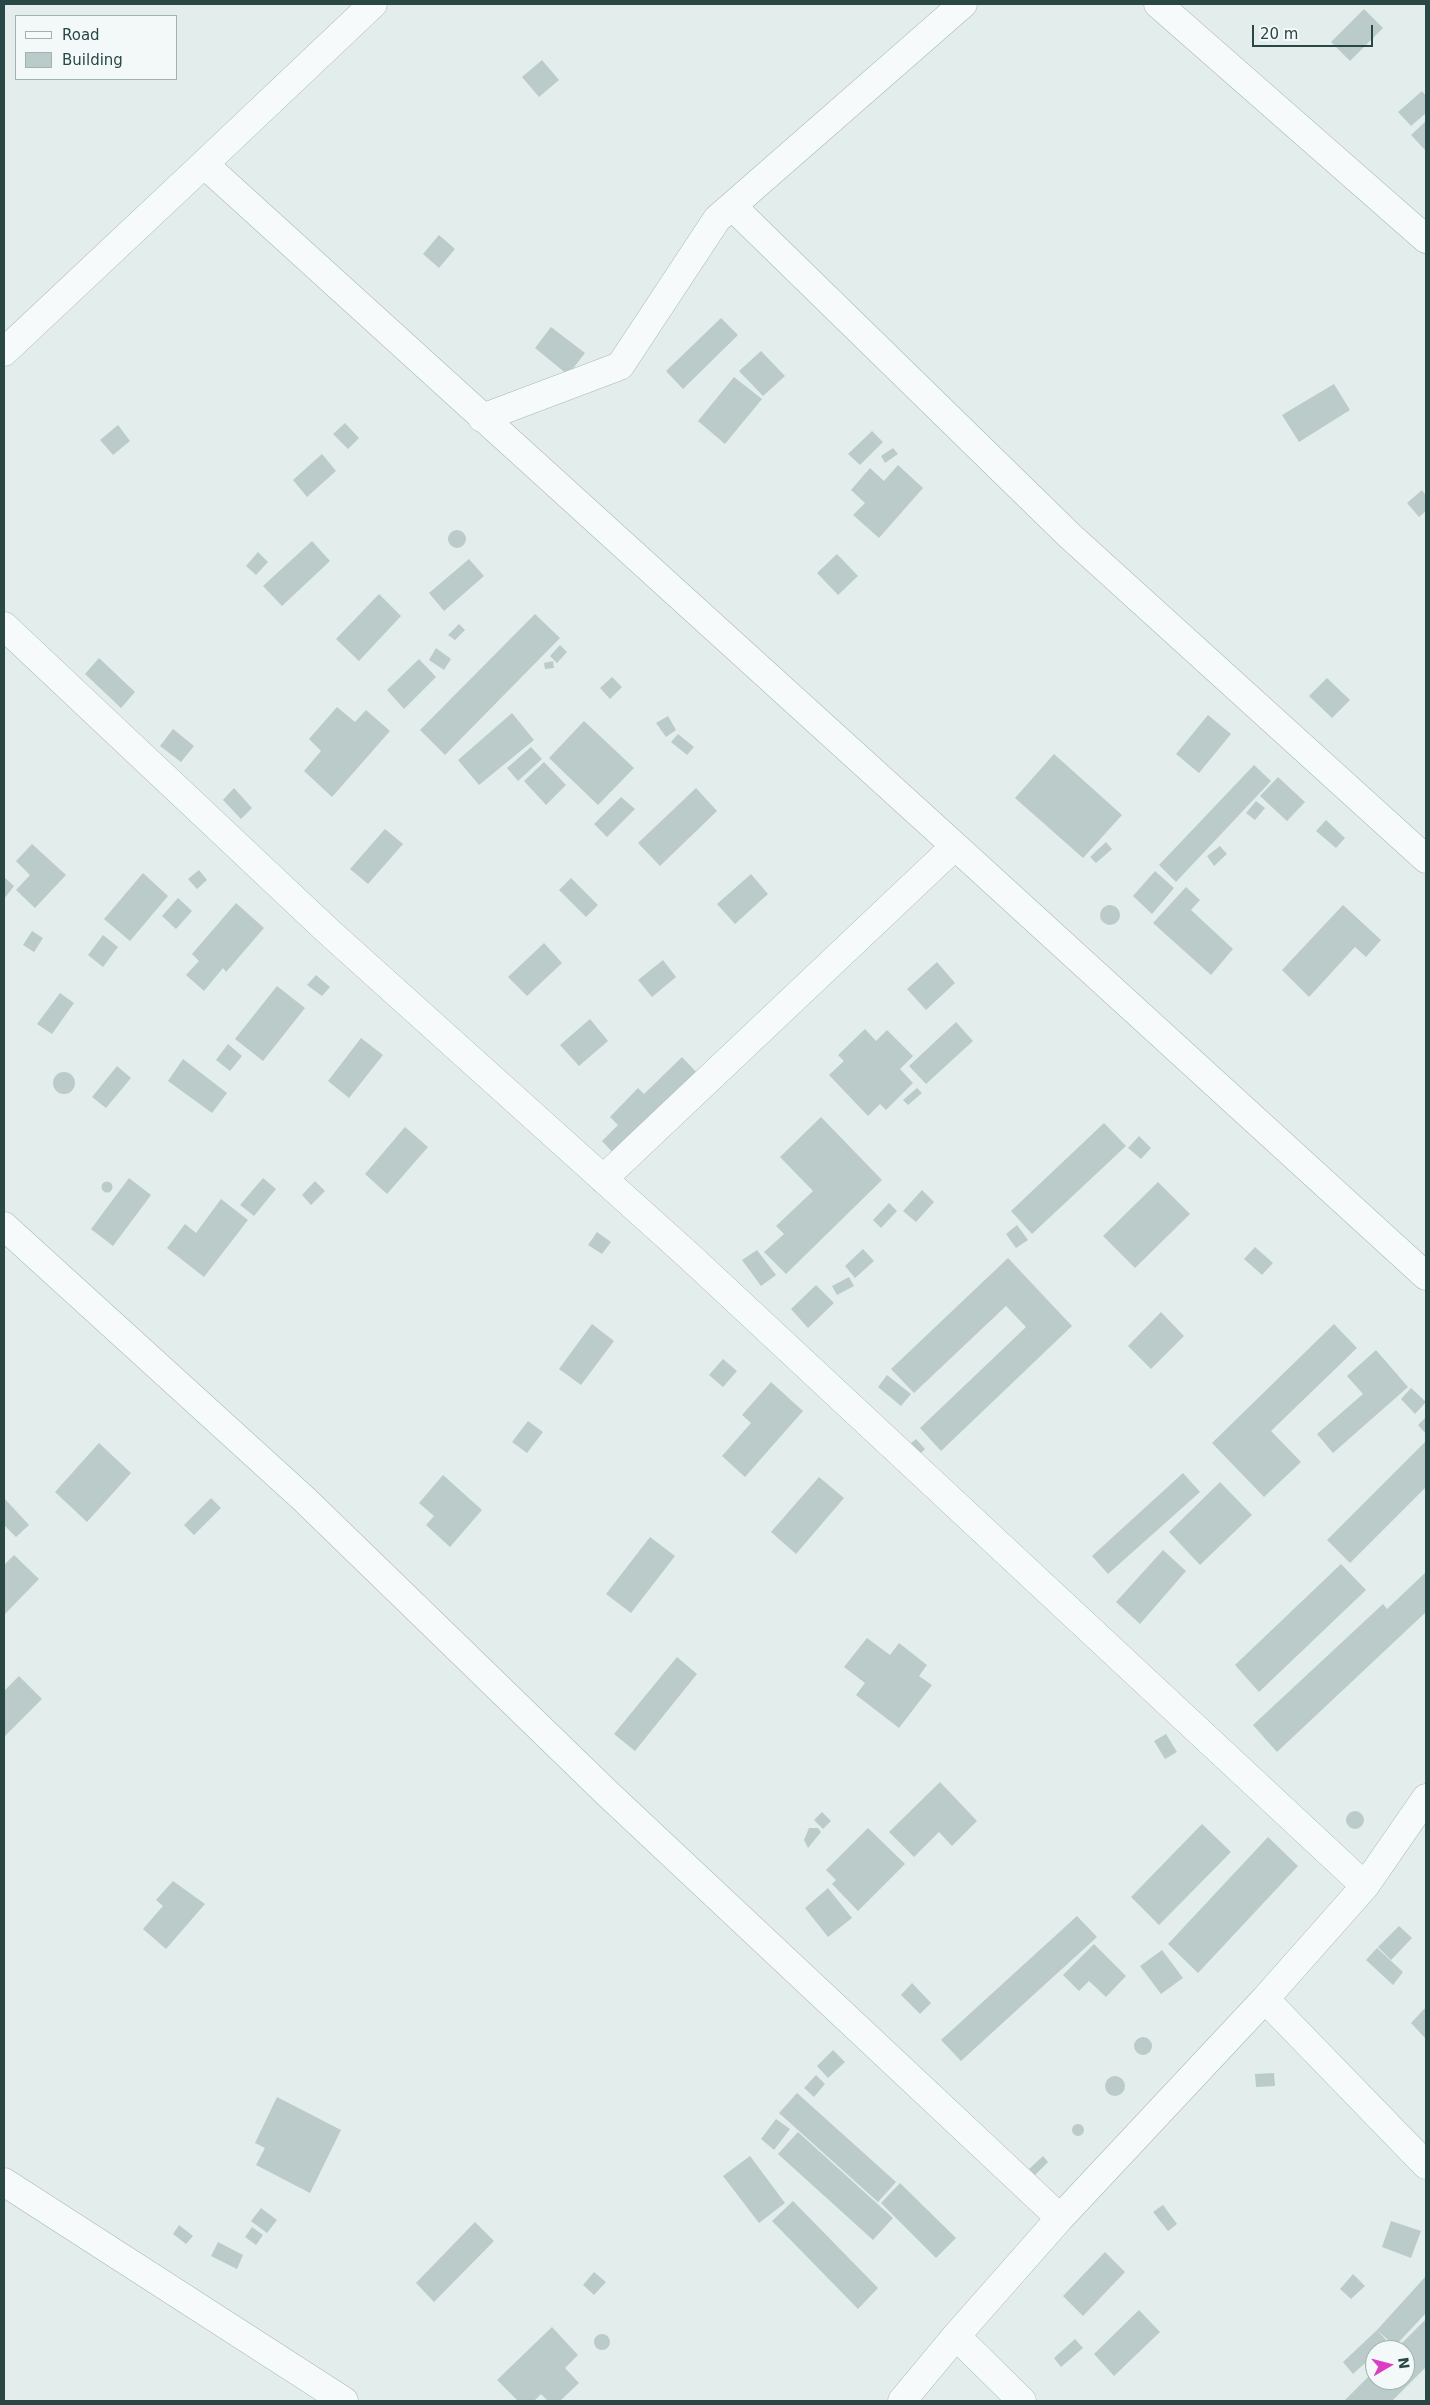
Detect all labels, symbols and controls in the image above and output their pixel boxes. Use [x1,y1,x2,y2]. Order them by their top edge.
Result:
legend [15,15,178,80]
scale bar [1255,15,1376,47]
text: 20 m [1260,25,1298,43]
text: Road [62,26,100,44]
text: Building [62,51,123,69]
north arrow [1365,2340,1415,2390]
text: N [1395,2356,1413,2370]

